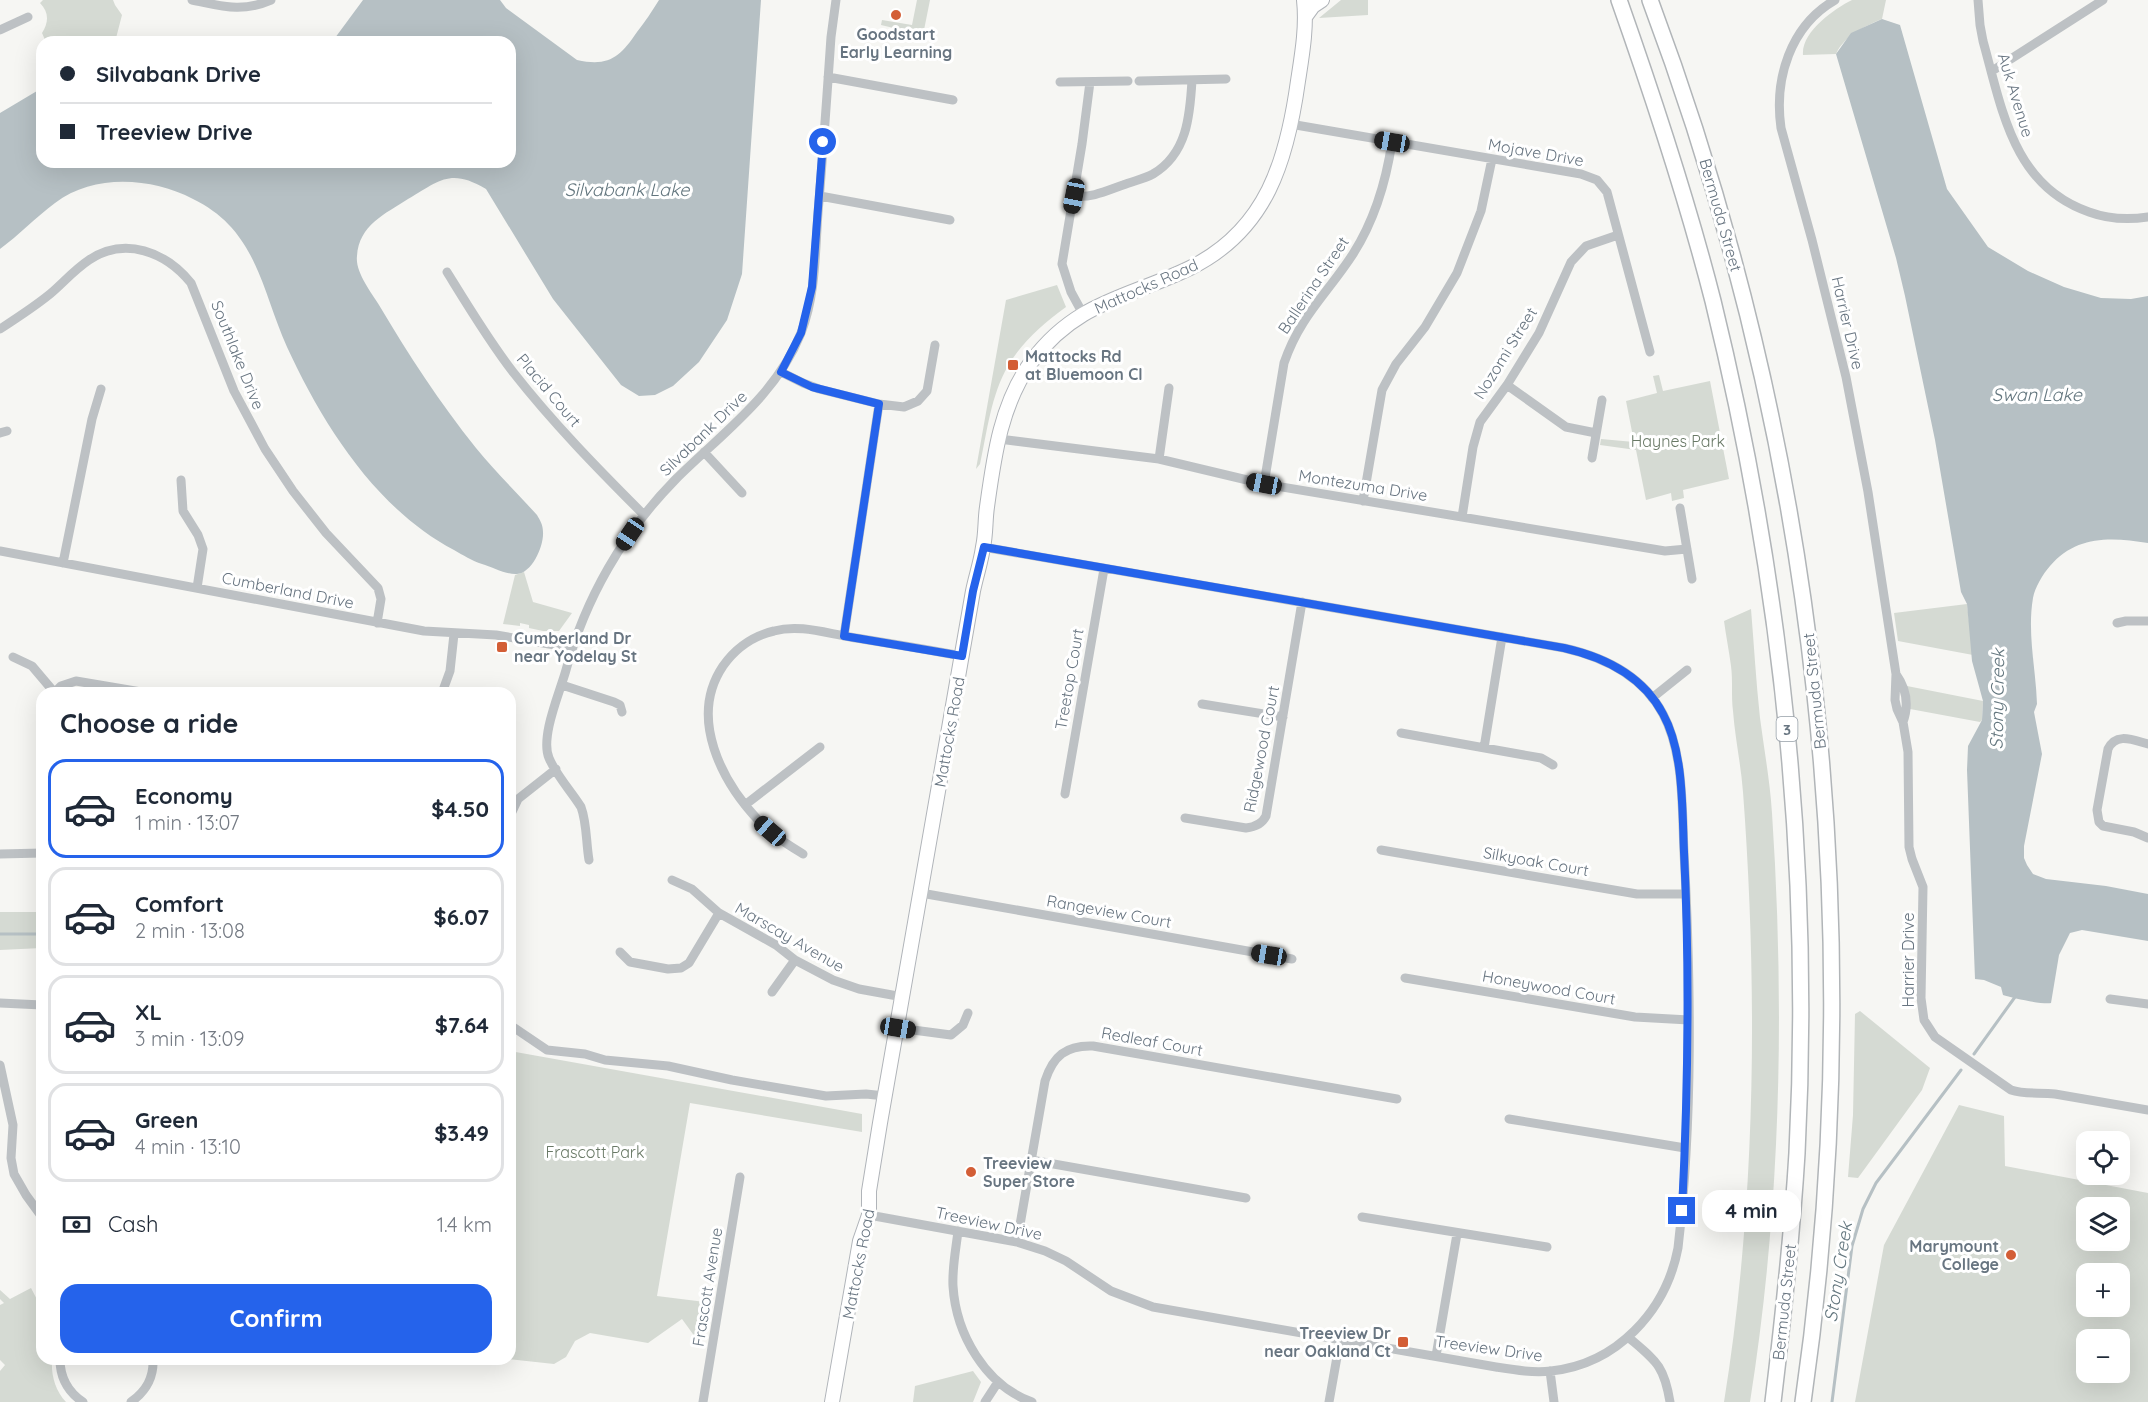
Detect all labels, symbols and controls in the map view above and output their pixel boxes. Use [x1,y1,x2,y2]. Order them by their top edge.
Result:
marker: Goodstart Early Learning [889,8,903,22]
place label: Goodstart Early Learning [840,24,952,62]
street label: Auk Avenue [1994,50,2038,140]
text: Silvabank Drive [96,60,261,88]
text: Treeview Drive [96,118,253,146]
route start [809,128,836,155]
car [1373,130,1411,154]
street label: Mojave Drive [1486,134,1586,170]
street label: Bermuda Street [1695,156,1747,274]
car [1062,177,1086,215]
water label: Silvabank Lake [565,178,690,201]
street label: Ballerina Street [1273,233,1353,337]
street label: Mattocks Road [1091,254,1201,318]
street label: Harrier Drive [1828,274,1868,372]
street label: Southlake Drive [207,298,269,412]
street label: Nozomi Street [1469,303,1541,403]
place label: Mattocks Rd at Bluemoon Cl [1025,346,1143,384]
street label: Placid Court [513,349,585,431]
marker: Mattocks Rd at Bluemoon Cl [1006,358,1020,372]
water label: Swan Lake [1992,383,2083,406]
street label: Silvabank Drive [655,386,751,480]
park label: Haynes Park [1631,431,1725,451]
street label: Montezuma Drive [1297,465,1429,505]
car [1245,472,1283,496]
car [612,514,648,554]
street label: Cumberland Drive [220,567,356,613]
street label: Treetop Court [1050,627,1088,731]
place label: Cumberland Dr near Yodelay St [514,628,637,666]
street label: Bermuda Street [1798,632,1830,750]
marker: Cumberland Dr near Yodelay St [495,640,509,654]
water label: Stony Creek [1985,647,2009,750]
street label: Mattocks Road [929,675,969,789]
street label: Ridgewood Court [1239,684,1283,814]
text: Choose a ride [60,706,238,740]
road number: 3 [1776,717,1798,741]
icon: car [63,782,117,836]
text: Economy [135,782,233,810]
text: $4.50 [431,795,489,823]
text: 1 min · 13:07 [135,810,239,835]
car [751,812,789,850]
street label: Silkyoak Court [1482,842,1590,880]
icon: car [63,890,117,944]
text: Comfort [135,890,224,918]
street label: Rangeview Court [1045,890,1173,932]
street label: Marscay Avenue [732,898,848,976]
text: $6.07 [434,903,489,931]
street label: Harrier Drive [1898,912,1918,1008]
text: 2 min · 13:08 [135,918,245,943]
car [1250,943,1288,967]
street label: Honeywood Court [1481,965,1617,1009]
icon: car [63,998,117,1052]
text: XL [135,998,162,1026]
text: $7.64 [435,1011,489,1039]
car [879,1016,917,1040]
street label: Redleaf Court [1100,1022,1204,1060]
text: 3 min · 13:09 [135,1026,245,1051]
icon: car [63,1106,117,1160]
text: Green [135,1106,198,1134]
text: $3.49 [434,1119,489,1147]
map controls [2076,1131,2130,1383]
button: locate [2076,1131,2130,1185]
text: 4 min · 13:10 [135,1134,241,1159]
park label: Frascott Park [545,1142,645,1162]
place label: Treeview Super Store [983,1153,1075,1191]
marker: Treeview Super Store [964,1165,978,1179]
callout: 4 min [1703,1190,1802,1232]
route end [1668,1197,1695,1224]
button: layers [2076,1197,2130,1251]
text: 4 min [1725,1198,1778,1223]
street label: Treeview Drive [934,1202,1044,1244]
street label: Mattocks Road [838,1207,878,1321]
icon: cash [60,1208,93,1241]
text: Cash [108,1210,159,1238]
text: 1.4 km [437,1212,492,1237]
water label: Stony Creek [1819,1219,1857,1324]
street label: Frascott Avenue [688,1226,726,1348]
place label: Marymount College [1909,1236,1999,1274]
street label: Bermuda Street [1768,1243,1800,1361]
marker: Marymount College [2004,1248,2018,1262]
button: + [2076,1263,2130,1317]
button: Confirm [60,1284,492,1353]
place label: Treeview Dr near Oakland Ct [1264,1323,1391,1361]
button: − [2076,1329,2130,1383]
street label: Treeview Drive [1434,1331,1544,1365]
marker: Treeview Dr near Oakland Ct [1396,1335,1410,1349]

